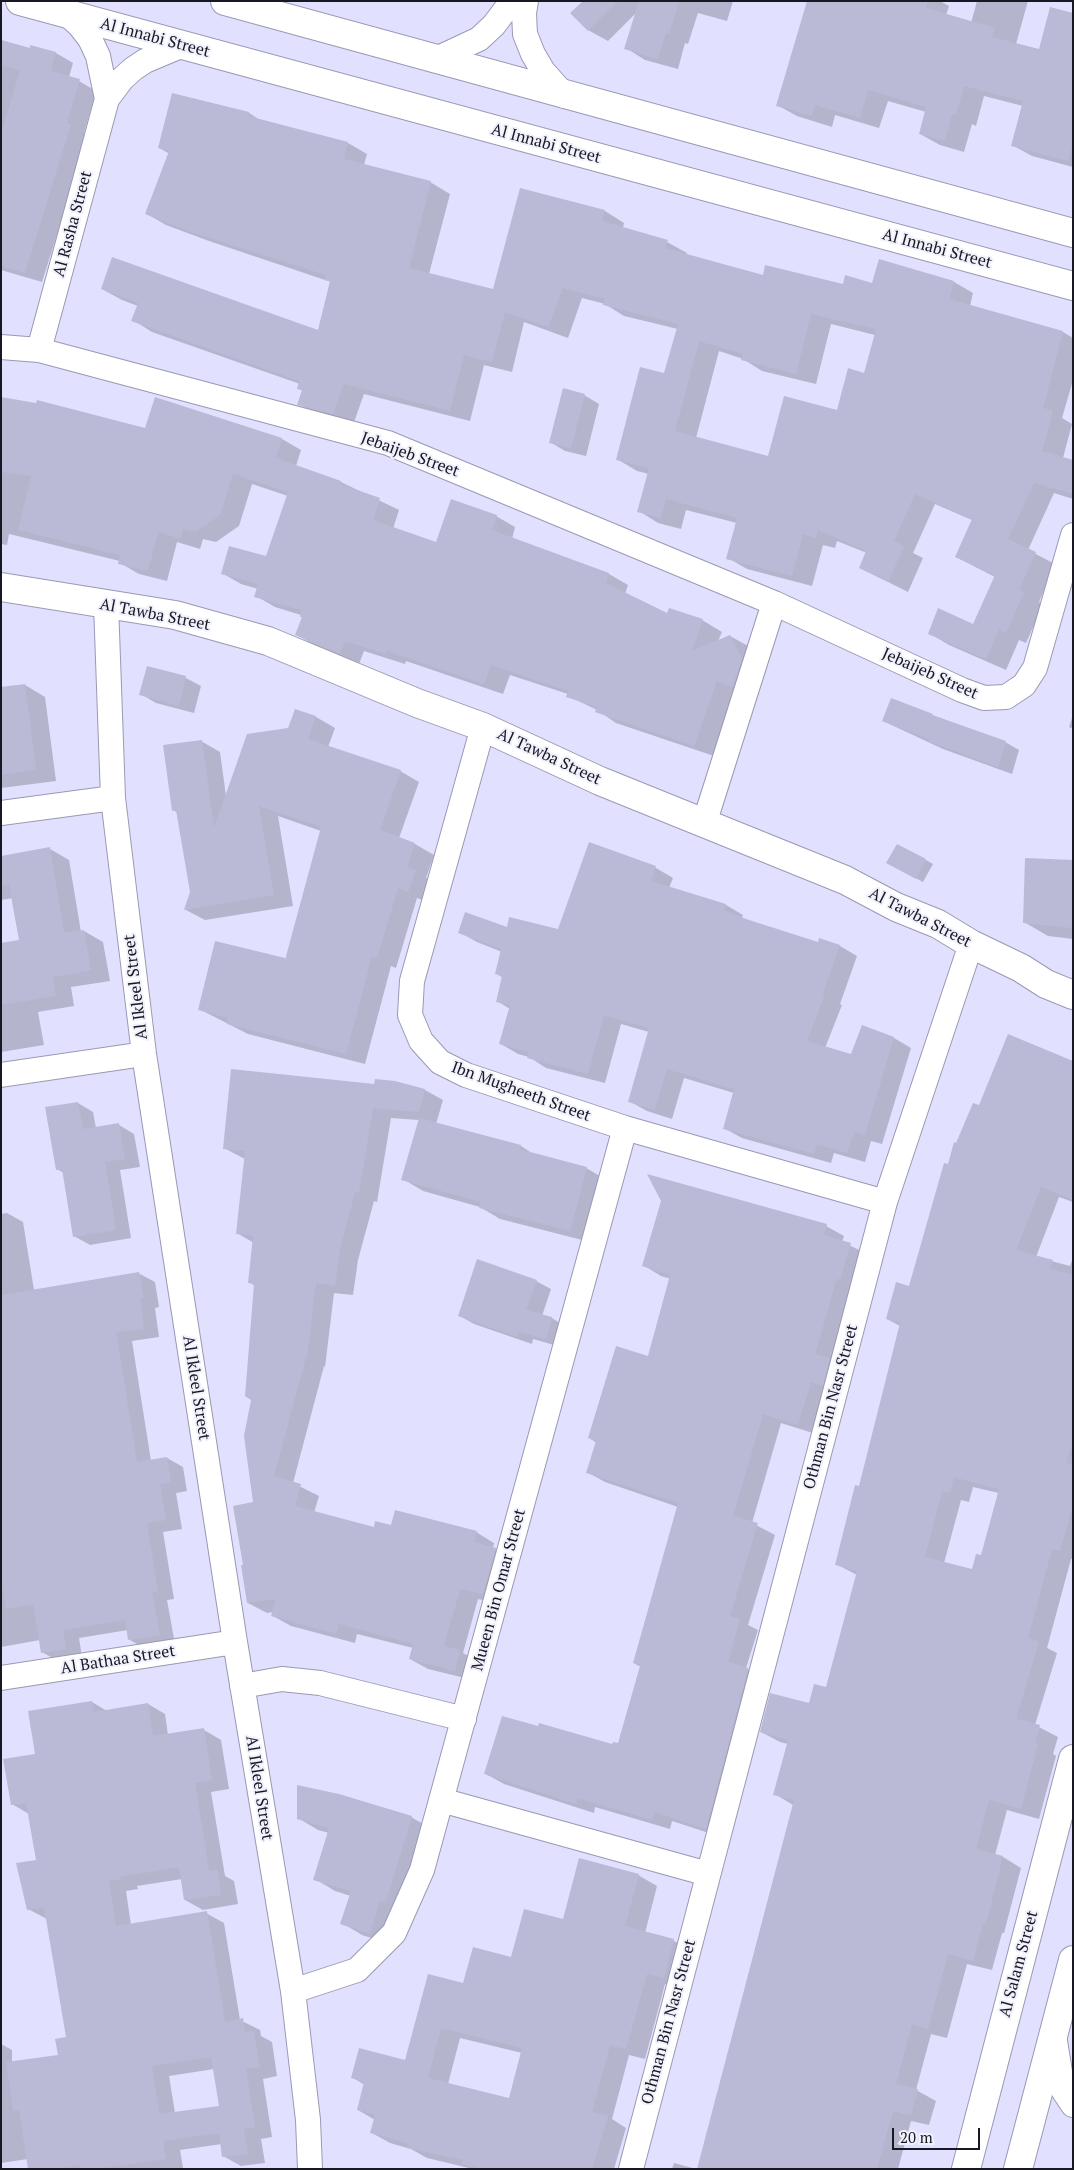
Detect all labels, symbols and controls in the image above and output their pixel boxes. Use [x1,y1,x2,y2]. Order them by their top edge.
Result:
street label: Al Innabi Street [98,14,212,62]
street label: Al Innabi Street [489,120,603,168]
street label: Al Rasha Street [50,169,96,279]
street label: Al Innabi Street [880,225,994,273]
street label: Jebaijeb Street [358,428,462,482]
street label: Al Tawba Street [98,595,212,635]
street label: Jebaijeb Street [879,644,981,704]
street label: Al Tawba Street [494,725,604,789]
street label: Al Tawba Street [866,884,974,952]
street label: Al Ikleel Street [120,933,152,1041]
street label: Ibn Mugheeth Street [449,1058,593,1126]
street label: Othman Bin Nasr Street [800,1322,862,1492]
street label: Al Ikleel Street [178,1334,214,1442]
street label: Mueen Bin Omar Street [468,1507,530,1673]
street label: Al Bathaa Street [59,1641,177,1679]
street label: Al Ikleel Street [241,1734,277,1842]
street label: Al Salam Street [996,1909,1042,2019]
street label: Othman Bin Nasr Street [638,1937,700,2107]
scale bar [894,2118,982,2150]
text: 20 m [900,2127,933,2147]

